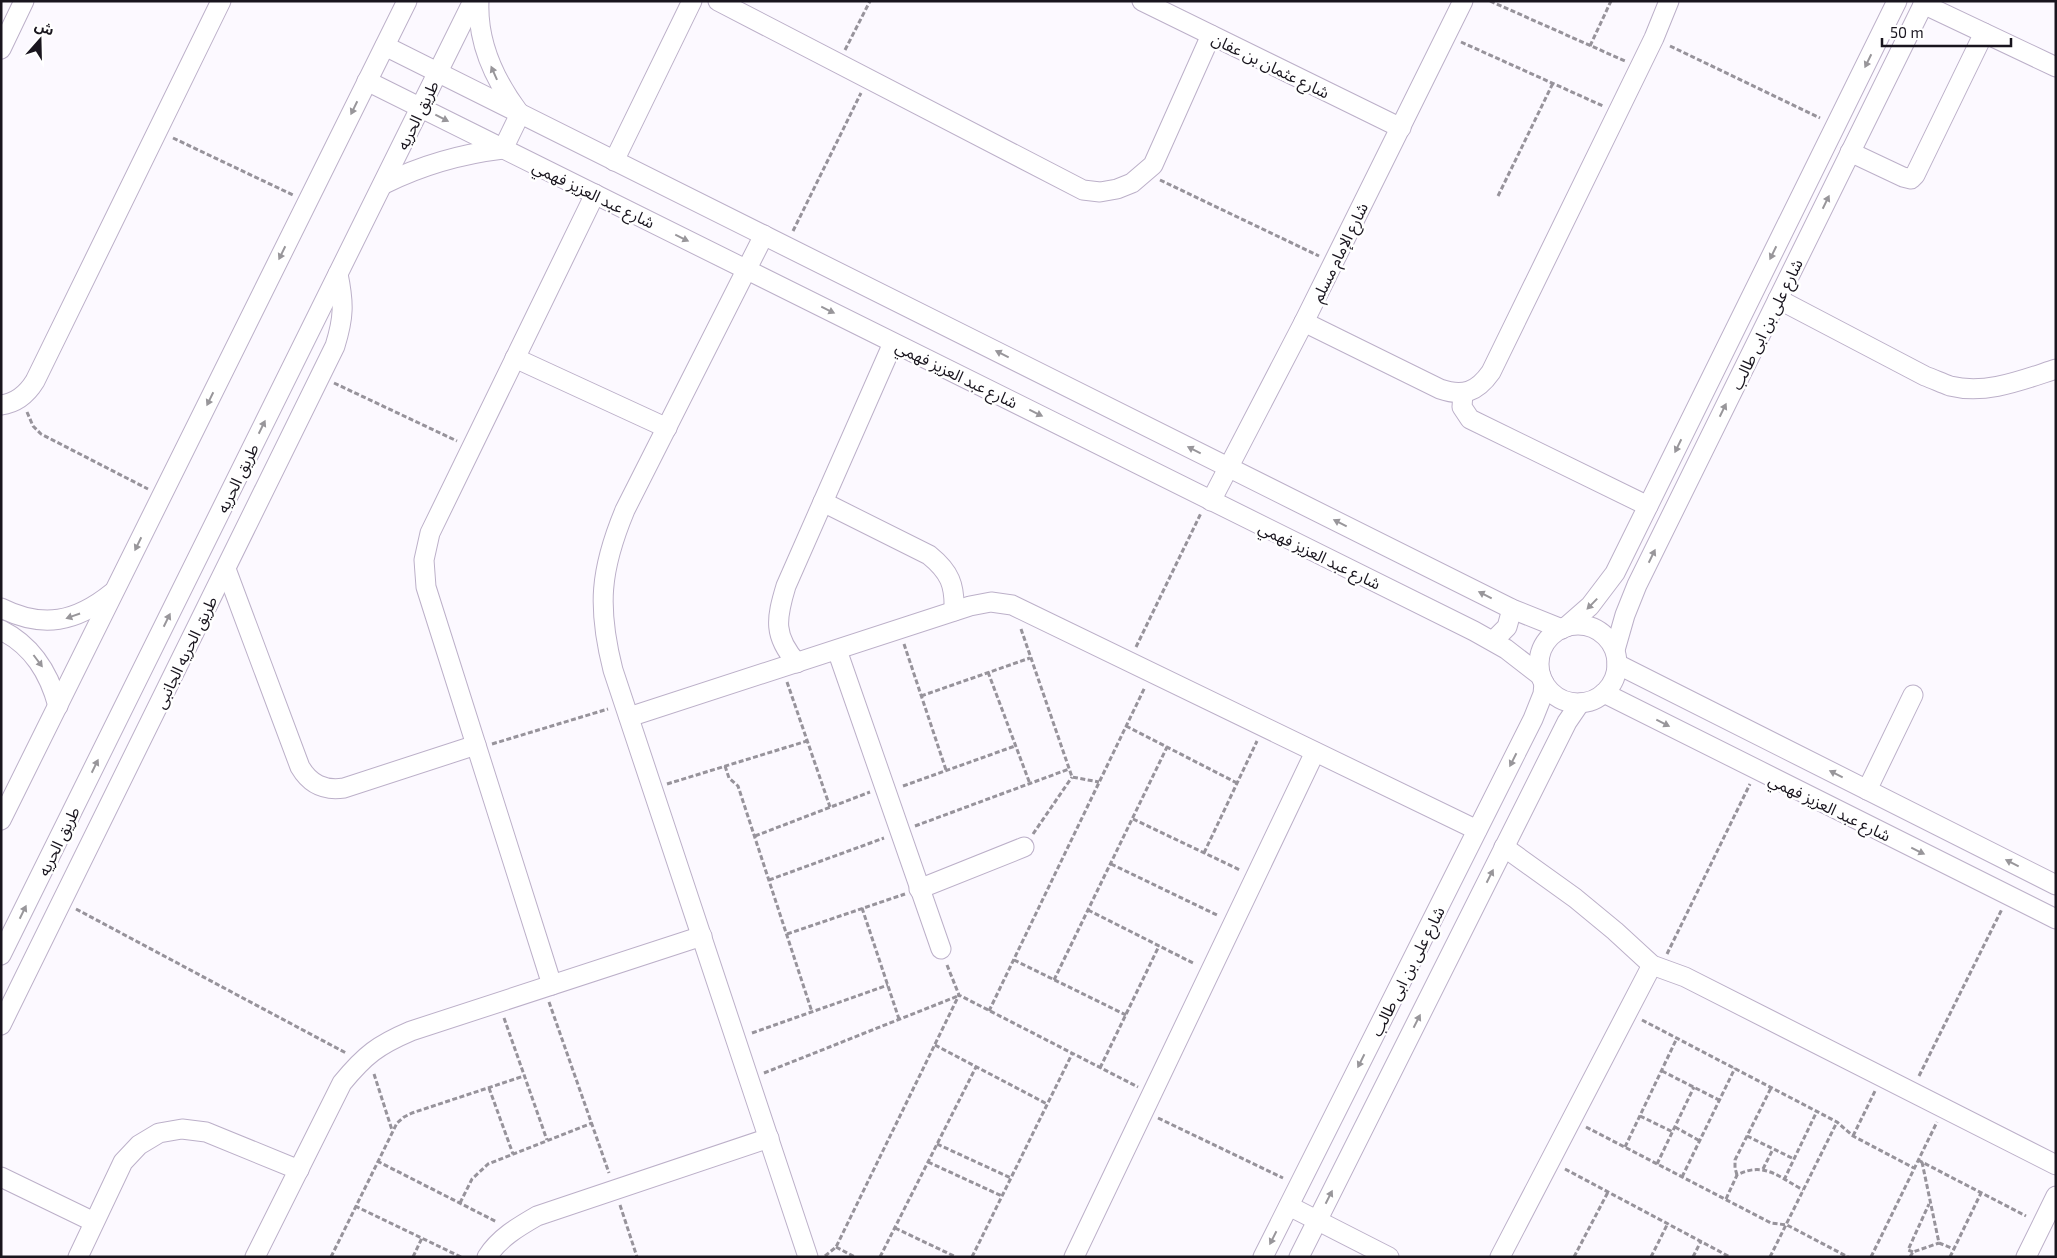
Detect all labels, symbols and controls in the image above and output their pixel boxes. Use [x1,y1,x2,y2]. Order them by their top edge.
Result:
north arrow [15,15,65,65]
scale bar [1882,15,2011,47]
text: ش [33,16,57,39]
text: 50 m [1890,23,1924,41]
street label: شارع عثمان بن عفان [1207,28,1333,105]
one-way arrow [1864,54,1872,68]
one-way arrow [490,66,498,80]
street label: طريق الحريه [392,77,444,154]
one-way arrow [350,101,358,115]
one-way arrow [435,114,450,123]
street label: شارع عبد العزيز فهمي [528,156,658,235]
one-way arrow [1822,194,1830,209]
street label: شارع الإمام مسلم [1307,199,1375,306]
one-way arrow [675,234,689,242]
one-way arrow [278,246,286,260]
one-way arrow [1769,246,1777,261]
street label: شارع على بن ابى طالب [1726,256,1809,394]
one-way arrow [820,306,835,314]
street label: شارع عبد العزيز فهمي [891,336,1021,415]
one-way arrow [995,350,1009,358]
one-way arrow [206,392,214,406]
one-way arrow [1720,403,1728,417]
one-way arrow [1029,410,1043,418]
one-way arrow [258,420,266,435]
one-way arrow [1673,439,1681,453]
street label: طريق الحريه [212,440,264,517]
one-way arrow [1187,446,1202,454]
street label: شارع عبد العزيز فهمي [1254,517,1384,596]
one-way arrow [1333,519,1347,527]
one-way arrow [133,537,142,552]
one-way arrow [1648,549,1656,563]
one-way arrow [1478,591,1492,599]
street label: طريق الحريه الجانبى [150,593,222,712]
one-way arrow [1586,597,1598,609]
one-way arrow [66,613,81,620]
one-way arrow [163,613,171,627]
one-way arrow [33,654,43,668]
one-way arrow [1656,719,1671,727]
one-way arrow [1508,752,1517,767]
one-way arrow [91,759,99,773]
street label: شارع عبد العزيز فهمي [1764,769,1894,848]
one-way arrow [1829,770,1843,778]
street label: طريق الحريه [33,803,85,880]
one-way arrow [1911,847,1925,855]
one-way arrow [2005,859,2019,867]
one-way arrow [1486,868,1494,883]
street label: شارع على بن ابى طالب [1366,903,1452,1041]
one-way arrow [19,904,27,919]
one-way arrow [1413,1014,1421,1028]
one-way arrow [1357,1054,1365,1068]
one-way arrow [1325,1190,1333,1205]
one-way arrow [1269,1231,1277,1245]

